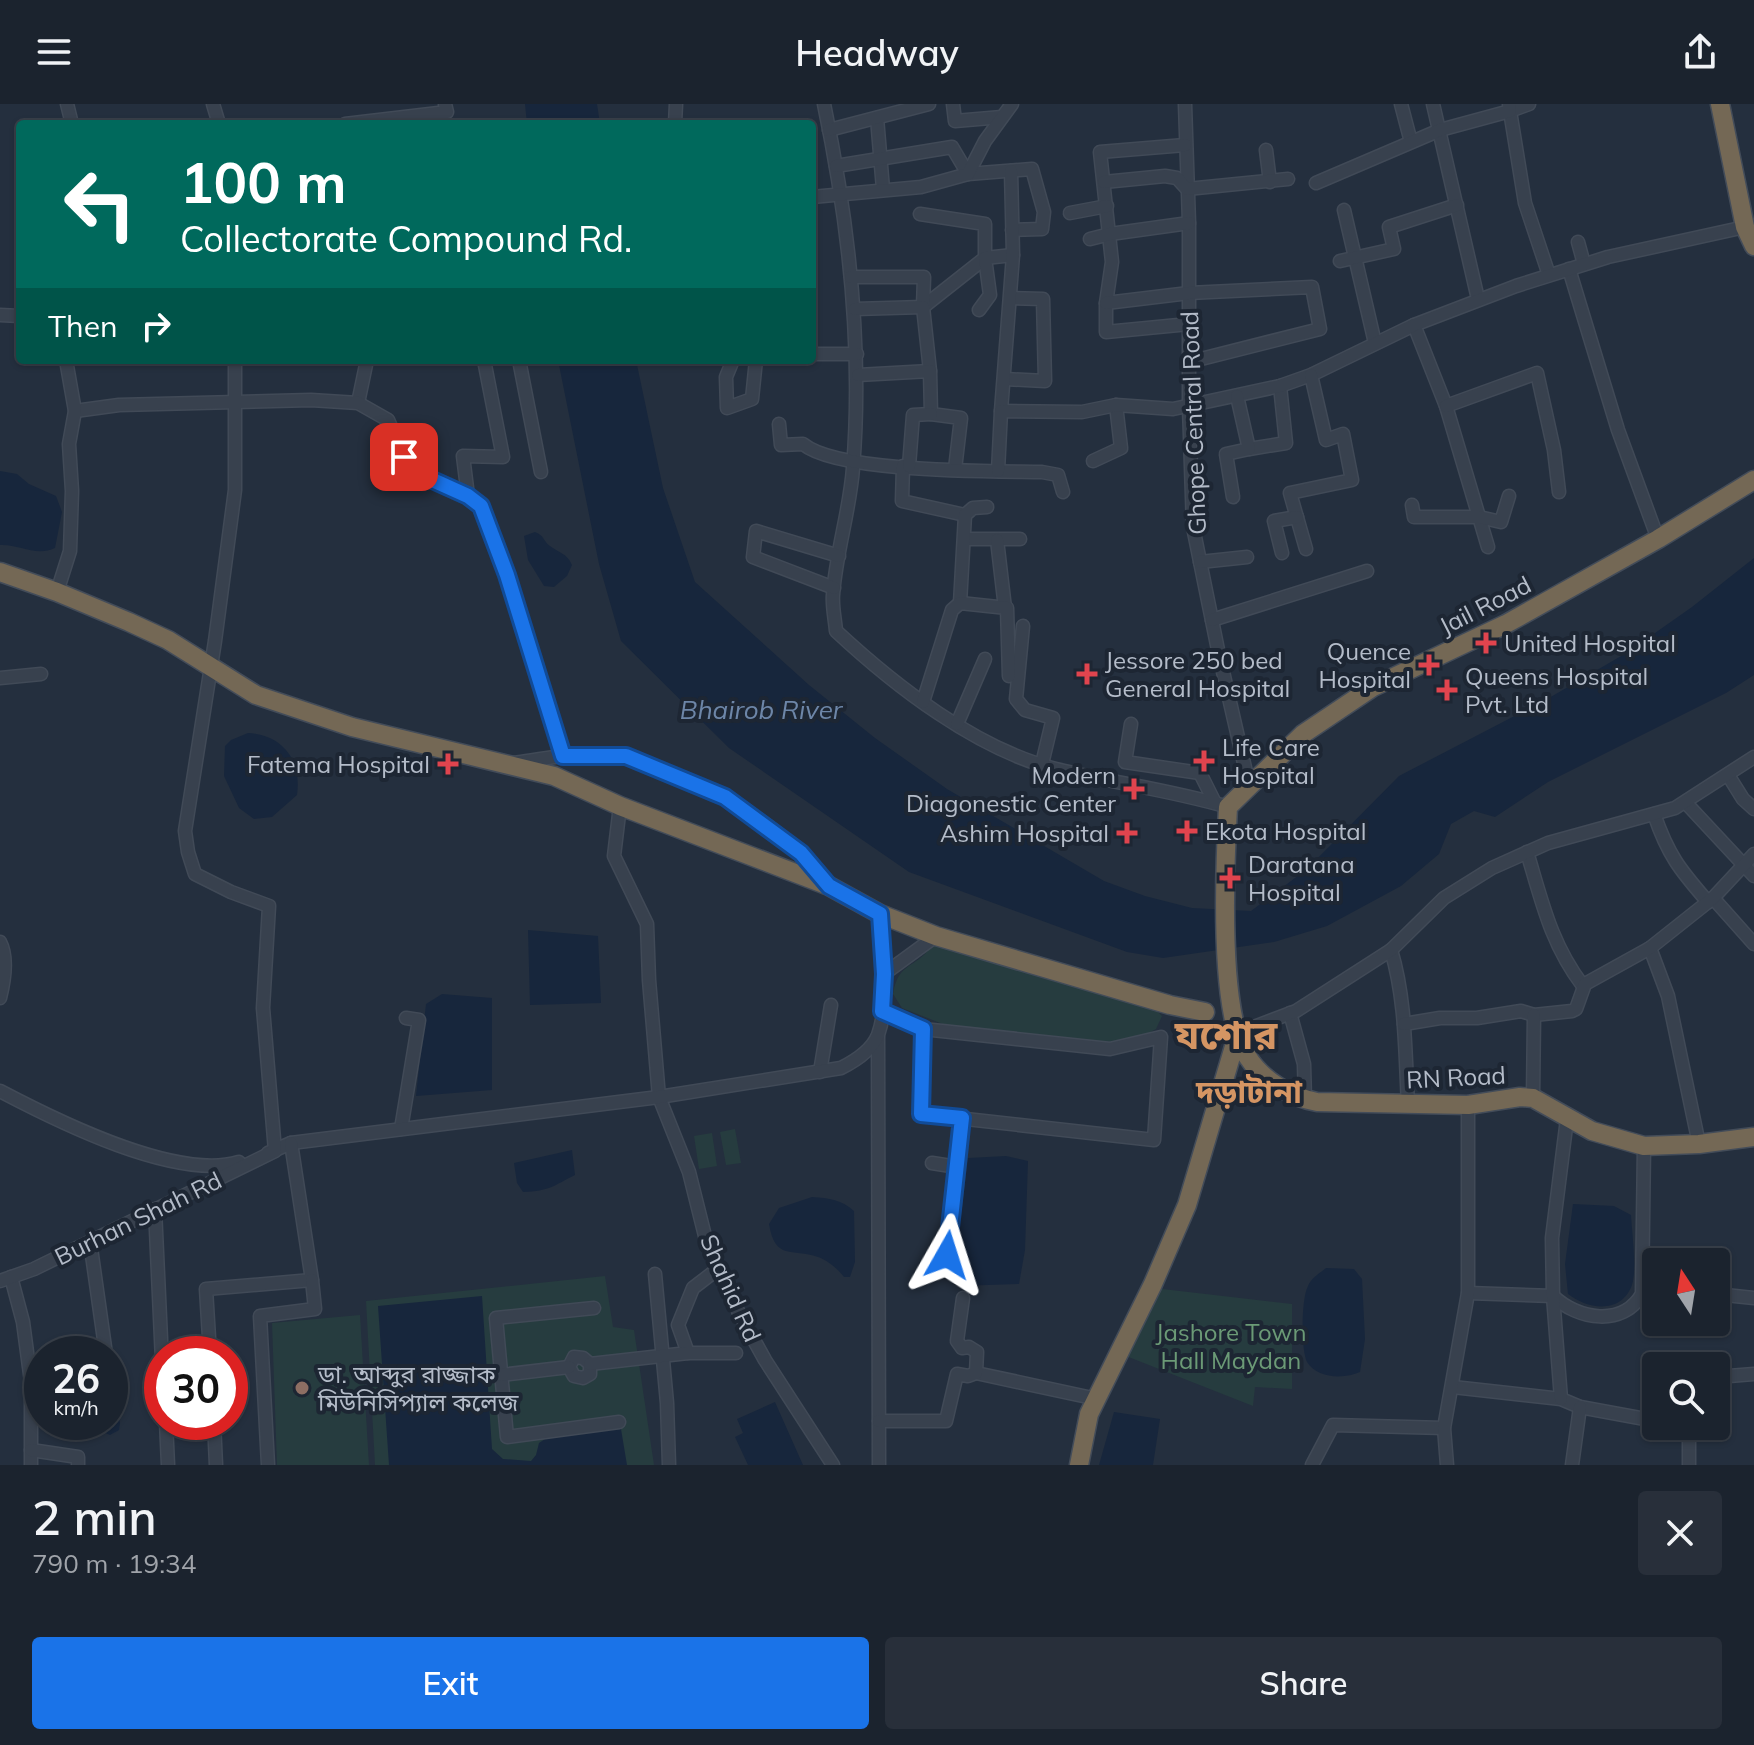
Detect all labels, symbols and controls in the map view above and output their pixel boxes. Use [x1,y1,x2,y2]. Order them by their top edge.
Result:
icon: menu [32,30,76,74]
text: Headway [795,30,959,75]
icon: share [1678,30,1722,74]
text: 100 m [180,147,347,217]
icon: left [48,152,152,256]
text: Collectorate Compound Rd. [180,216,632,261]
icon: right [134,304,178,348]
text: Then [48,307,118,345]
street label: Ghope Central Road [1174,311,1212,535]
pin [370,423,438,491]
icon: arrive [382,435,426,479]
street label: Jail Road [1434,569,1536,641]
place label: United Hospital [1504,628,1676,658]
marker: United Hospital [1475,632,1497,654]
place label: Quence Hospital [1318,636,1411,694]
place label: Jessore 250 bed General Hospital [1105,645,1290,703]
marker: Quence Hospital [1418,654,1440,676]
place label: Queens Hospital Pvt. Ltd [1465,661,1648,719]
marker: Jessore 250 bed General Hospital [1076,663,1098,685]
marker: Queens Hospital Pvt. Ltd [1436,679,1458,701]
water label: Bhairob River [680,693,844,726]
place label: Life Care Hospital [1222,732,1320,790]
place label: Fatema Hospital [247,749,430,779]
marker: Life Care Hospital [1193,750,1215,772]
marker: Fatema Hospital [437,753,459,775]
place label: Modern Diagonestic Center [906,760,1116,818]
marker: Modern Diagonestic Center [1123,778,1145,800]
place label: Ekota Hospital [1205,816,1366,846]
place label: Ashim Hospital [940,818,1109,848]
marker: Ekota Hospital [1176,820,1198,842]
marker: Ashim Hospital [1116,822,1138,844]
place label: Daratana Hospital [1248,849,1355,907]
marker: Daratana Hospital [1219,867,1241,889]
district label: যশোর [1174,1009,1278,1059]
street label: RN Road [1405,1059,1507,1095]
district label: দড়াটানা [1195,1071,1303,1111]
street label: Burhan Shah Rd [50,1165,226,1271]
position arrow [905,1213,989,1297]
street label: Shahid Rd [694,1230,768,1346]
north arrow [1642,1248,1730,1336]
map controls [1642,1248,1730,1440]
park label: Jashore Town Hall Maydan [1156,1317,1306,1375]
speed limit sign: 30 [144,1336,248,1440]
button: search [1642,1352,1730,1440]
text: 26 [52,1353,100,1403]
place label: ডা. আব্দুর রাজ্জাক মিউনিসিপ্যাল কলেজ [317,1359,519,1417]
marker: ডা. আব্দুর রাজ্জাক মিউনিসিপ্যাল কলেজ [293,1379,311,1397]
text: km/h [53,1395,99,1420]
text: 2 min [32,1487,157,1547]
button: close [1638,1491,1722,1575]
text: 790 m · 19:34 [32,1547,196,1580]
button: Exit [32,1637,869,1729]
button: Share [885,1637,1722,1729]

